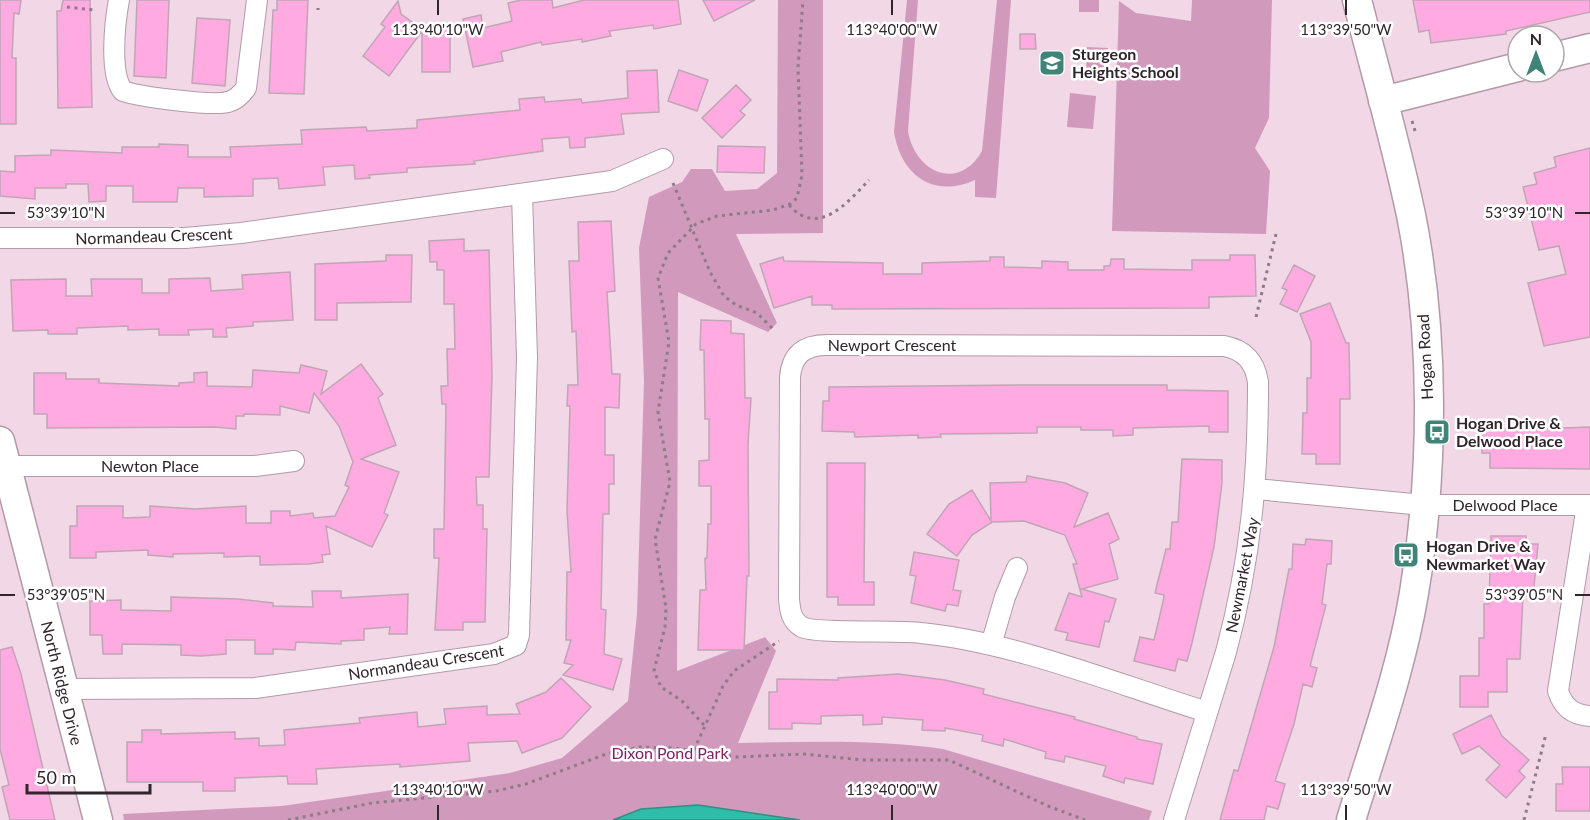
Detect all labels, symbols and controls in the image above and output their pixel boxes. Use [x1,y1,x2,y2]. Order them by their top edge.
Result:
text: 113°40'10"W [392,20,484,38]
text: 113°40'00"W [846,20,938,38]
text: 113°39'50"W [1300,20,1392,38]
north arrow [1506,24,1566,84]
text: N [1530,29,1542,48]
place label: Sturgeon Heights School [1072,44,1179,81]
school or university icon: Sturgeon Heights School [1037,48,1067,78]
text: 53°39'10"N [27,203,105,221]
text: 53°39'10"N [1485,203,1563,221]
street label: Normandeau Crescent [75,223,233,248]
street label: Hogan Road [1413,314,1436,400]
street label: Newport Crescent [828,335,957,354]
place label: Hogan Drive & Delwood Place [1456,413,1563,450]
bus stop icon: Hogan Drive & Delwood Place [1422,417,1452,447]
street label: Newton Place [101,456,199,475]
street label: Delwood Place [1452,495,1558,514]
street label: Newmarket Way [1221,515,1262,634]
place label: Hogan Drive & Newmarket Way [1426,536,1546,573]
bus stop icon: Hogan Drive & Newmarket Way [1391,540,1421,570]
text: 53°39'05"N [27,585,105,603]
text: 53°39'05"N [1485,585,1563,603]
street label: North Ridge Drive [38,619,87,747]
street label: Normandeau Crescent [347,640,505,683]
park label: Dixon Pond Park [611,743,729,762]
scale bar [27,757,150,795]
text: 50 m [36,766,76,788]
text: 113°40'10"W [392,780,484,798]
text: 113°40'00"W [846,780,938,798]
text: 113°39'50"W [1300,780,1392,798]

